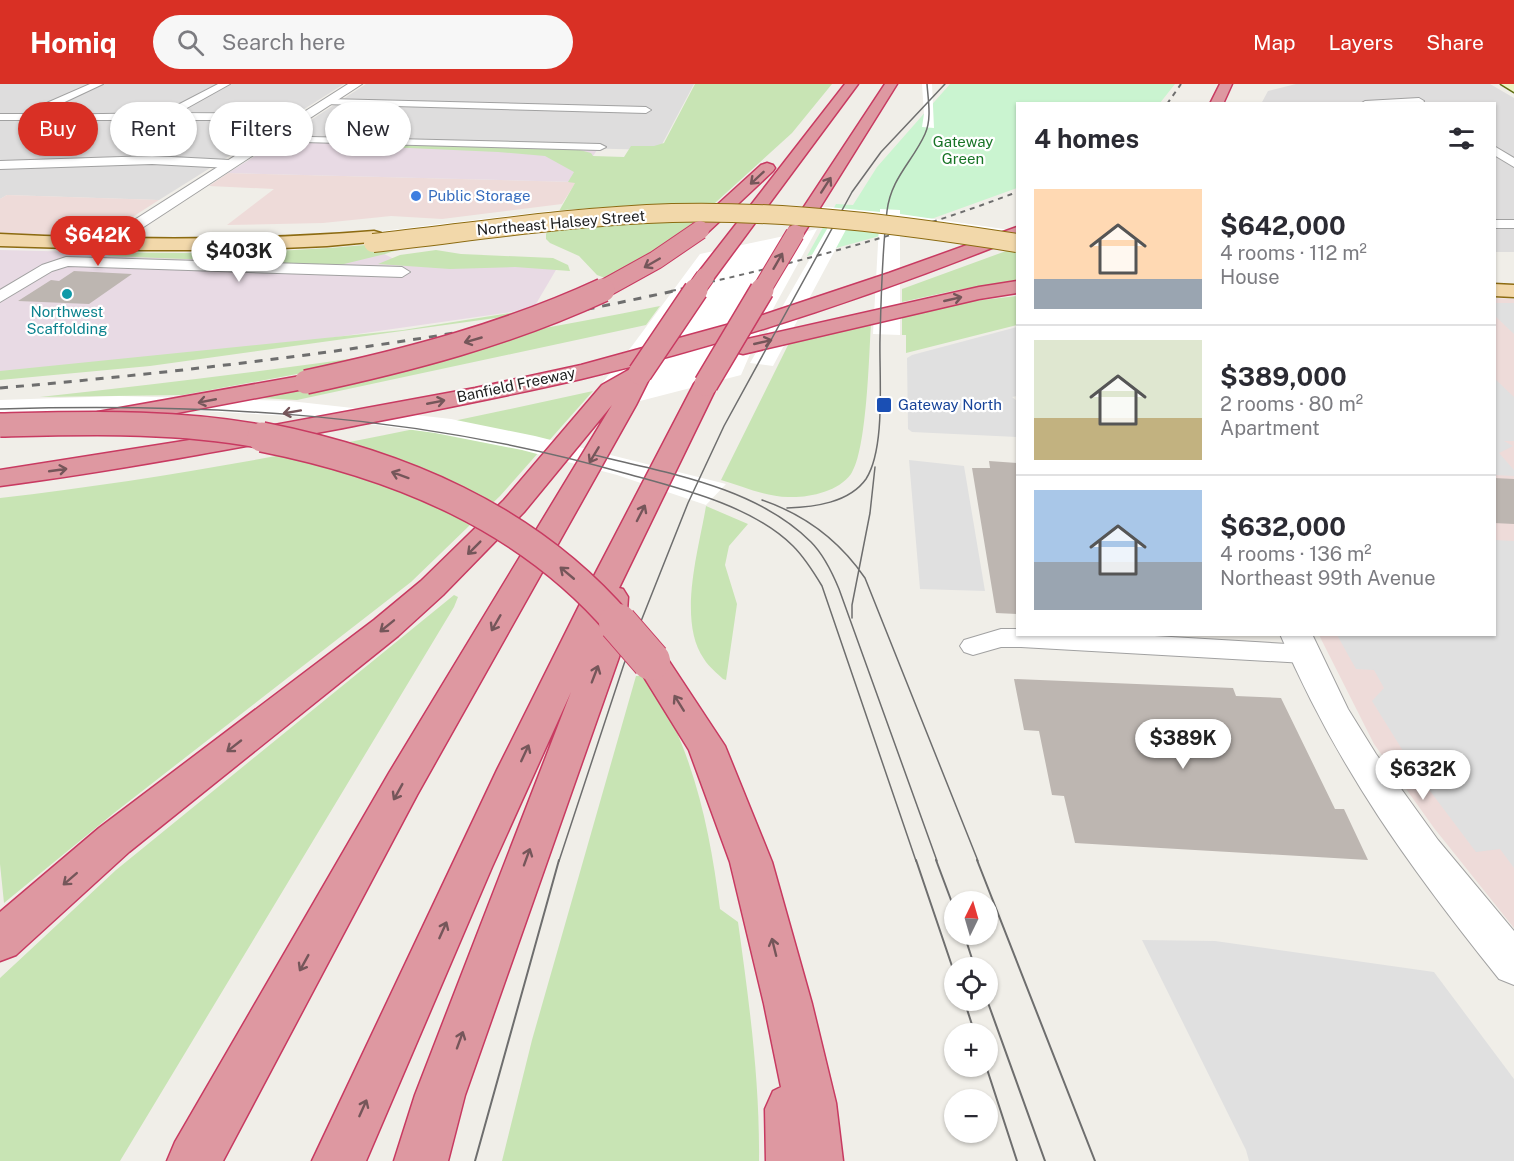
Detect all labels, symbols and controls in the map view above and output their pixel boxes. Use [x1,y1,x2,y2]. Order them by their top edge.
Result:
search box [153,15,573,69]
text: Homiq [30,26,117,59]
icon: search [174,26,207,59]
text: Search here [222,29,345,55]
text: Map [1253,30,1296,55]
text: Layers [1329,30,1393,55]
text: Share [1426,30,1484,55]
chip: Buy [18,102,98,156]
chip: Rent [110,102,197,156]
chip: Filters [209,102,313,156]
chip: New [325,102,411,156]
icon: filters [1445,122,1478,155]
text: 4 homes [1034,123,1139,154]
park label: Gateway Green [933,133,993,167]
one-way arrow [749,171,764,185]
one-way arrow [820,177,832,193]
place label: Public Storage [428,187,530,204]
marker: Public Storage [409,189,423,203]
street label: Northeast Halsey Street [476,207,646,238]
text: $642,000 [1220,210,1346,241]
icon: home [1082,213,1154,285]
pin: $642K [56,216,140,267]
text: $642K [65,223,131,247]
pin: $403K [197,232,281,283]
text: $403K [205,239,273,263]
text: 4 rooms · 112 m² [1220,241,1367,265]
one-way arrow [773,253,785,270]
one-way arrow [644,258,661,270]
text: House [1220,265,1280,289]
marker: Northwest Scaffolding [60,287,74,301]
one-way arrow [943,292,962,304]
place label: Northwest Scaffolding [26,303,108,337]
one-way arrow [464,335,483,346]
one-way arrow [753,336,772,348]
text: $389,000 [1220,361,1347,392]
street label: Banfield Freeway [455,364,577,405]
icon: home [1082,364,1154,436]
text: 2 rooms · 80 m² [1220,392,1363,416]
one-way arrow [198,396,217,407]
one-way arrow [426,396,445,407]
marker: Gateway North [875,396,893,414]
place label: Gateway North [898,396,1002,413]
one-way arrow [282,407,302,418]
text: Apartment [1220,416,1320,440]
one-way arrow [588,446,600,463]
one-way arrow [48,465,67,476]
one-way arrow [391,468,410,479]
one-way arrow [636,504,647,522]
text: $632,000 [1220,511,1346,542]
icon: home [1082,514,1154,586]
one-way arrow [466,540,481,555]
text: 4 rooms · 136 m² [1220,542,1372,566]
one-way arrow [560,566,575,580]
text: Northeast 99th Avenue [1220,566,1436,590]
one-way arrow [489,614,501,631]
one-way arrow [380,619,396,632]
one-way arrow [591,665,602,684]
one-way arrow [673,695,685,712]
pin: $389K [1141,719,1225,770]
text: $389K [1149,726,1217,750]
one-way arrow [226,740,242,753]
one-way arrow [520,744,532,762]
pin: $632K [1381,750,1465,801]
text: $632K [1389,757,1457,781]
one-way arrow [392,783,404,800]
one-way arrow [522,848,533,867]
one-way arrow [62,872,78,885]
north arrow [944,891,998,945]
map controls [944,891,998,1143]
one-way arrow [438,921,449,939]
one-way arrow [767,938,779,957]
one-way arrow [298,954,310,971]
button: locate [944,957,998,1011]
button: + [944,1023,998,1077]
one-way arrow [456,1031,467,1050]
button: − [944,1089,998,1143]
one-way arrow [358,1099,369,1117]

